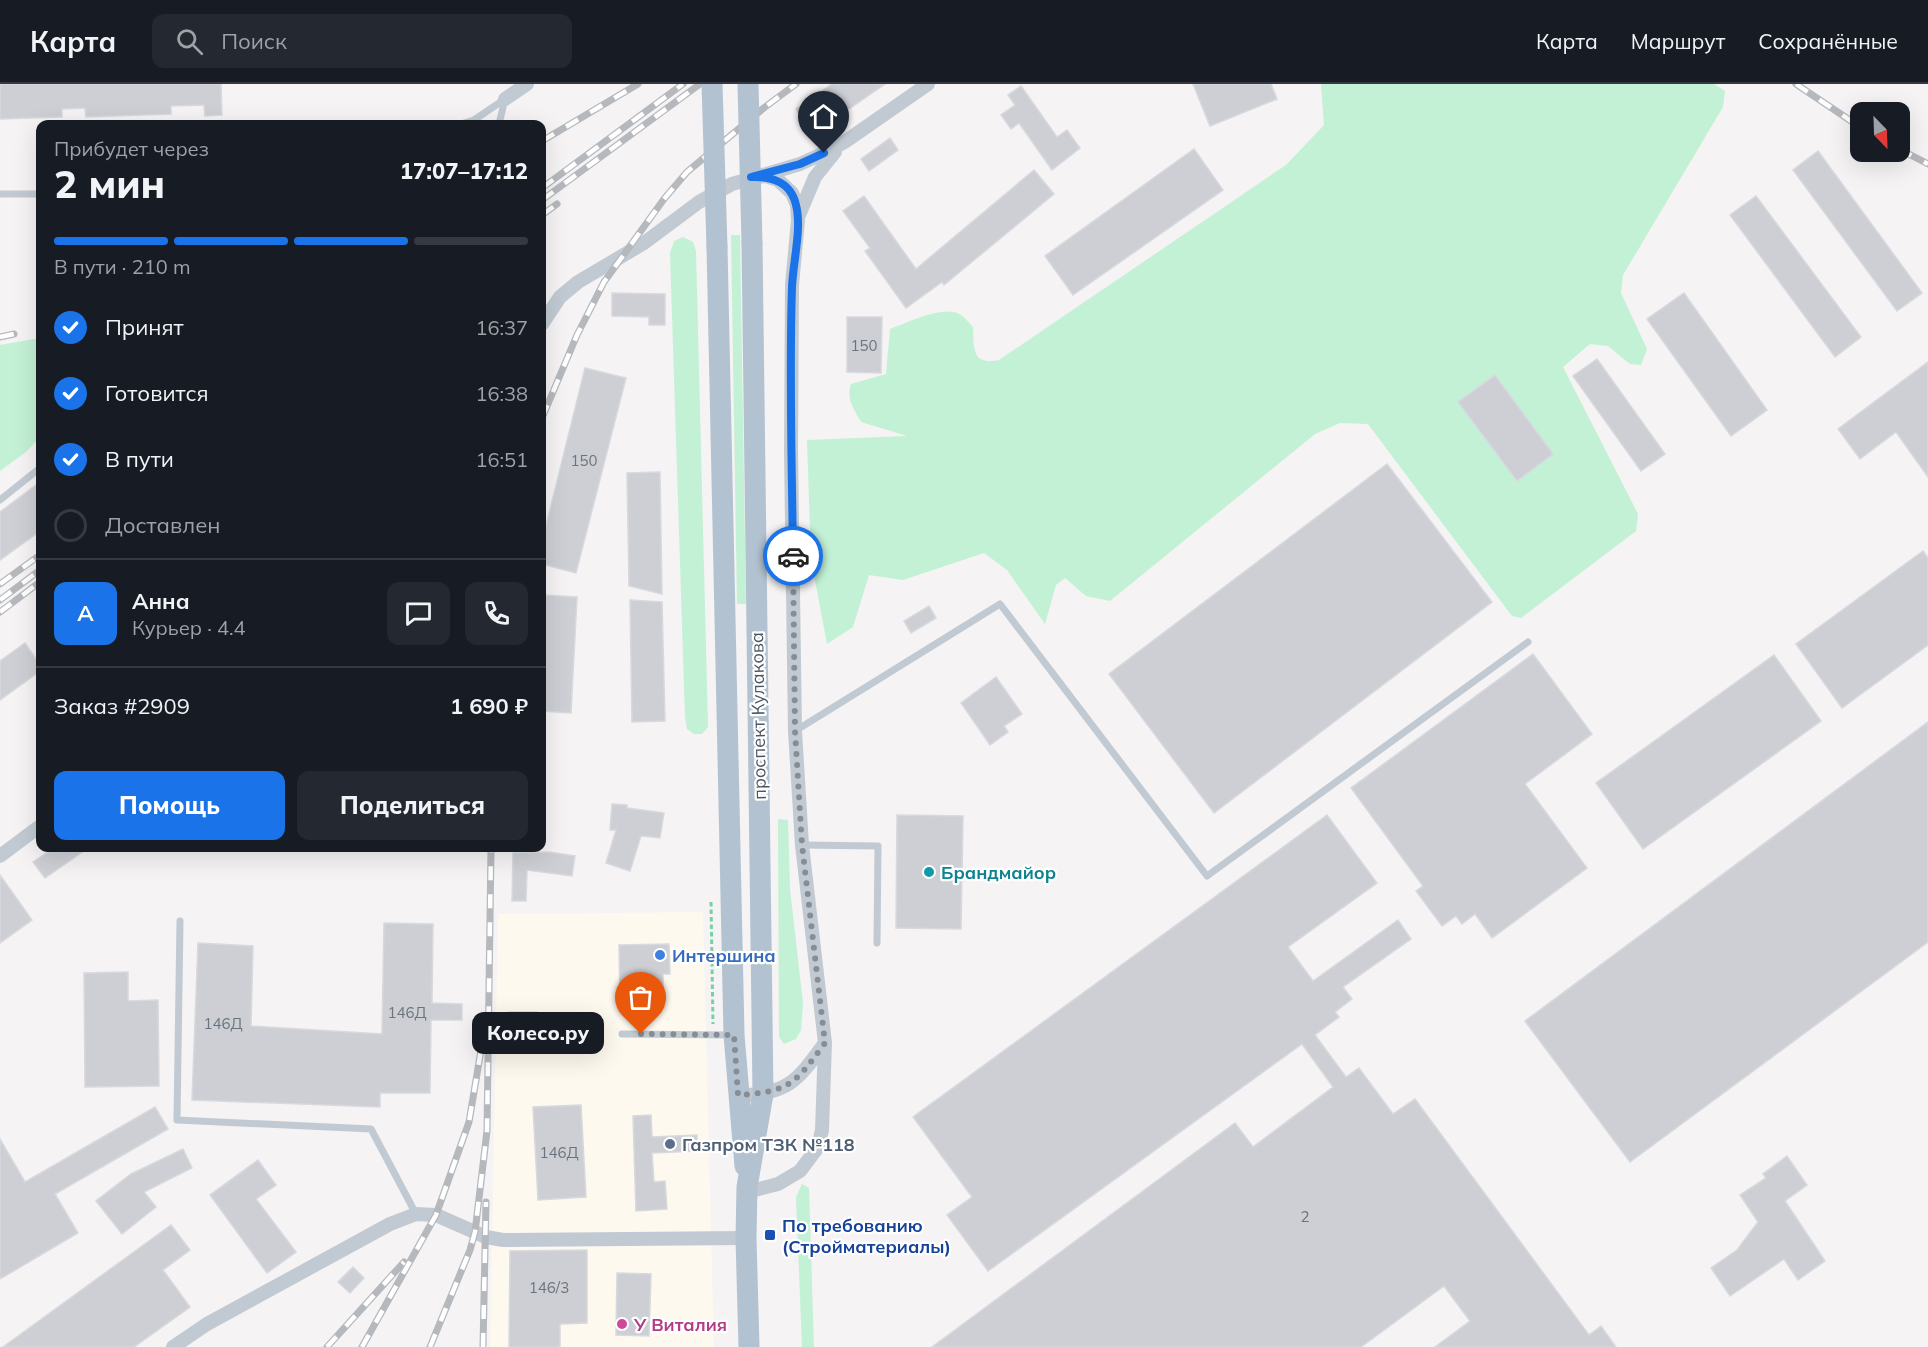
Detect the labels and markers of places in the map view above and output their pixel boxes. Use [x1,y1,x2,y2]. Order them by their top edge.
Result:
pin [798,91,849,153]
place label: Брандмайор [941,861,1056,884]
marker: Брандмайор [922,865,936,879]
place label: Интершина [672,944,776,967]
marker: Интершина [653,948,667,962]
pin [615,972,666,1034]
callout: Колесо.ру [473,1013,605,1055]
place label: Газпром ТЗК №118 [682,1133,855,1156]
marker: Газпром ТЗК №118 [663,1137,677,1151]
place label: По требованию (Стройматериалы) [782,1214,951,1258]
marker: По требованию (Стройматериалы) [763,1228,777,1242]
place label: У Виталия [633,1313,727,1336]
marker: У Виталия [615,1317,629,1331]

